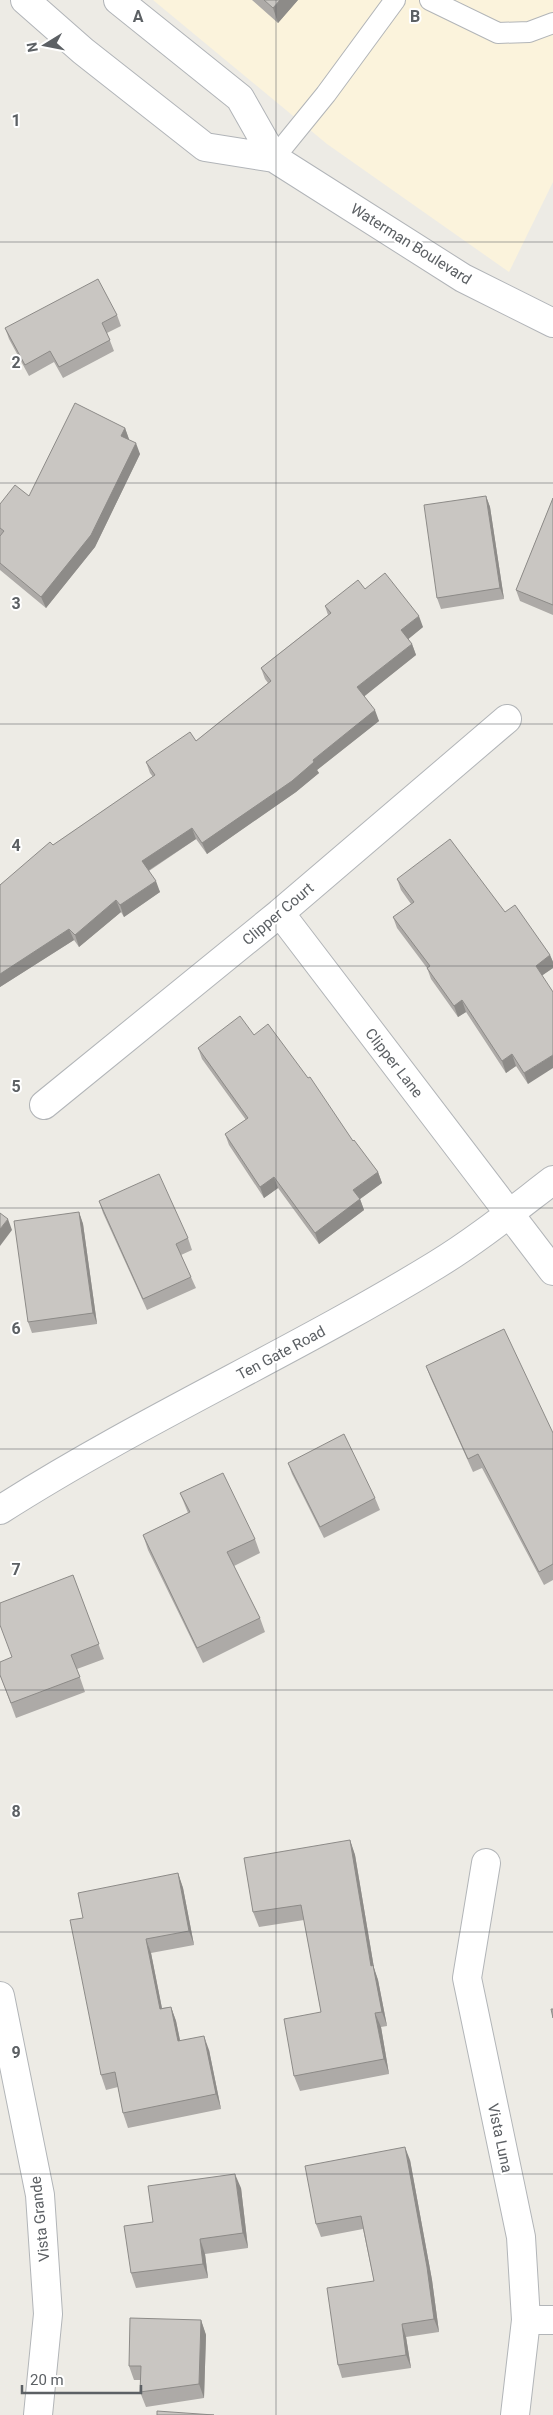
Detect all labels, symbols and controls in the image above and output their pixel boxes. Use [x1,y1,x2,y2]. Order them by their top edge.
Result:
text: A [133,7,144,26]
text: B [410,7,420,26]
north arrow [20,20,70,70]
text: N [23,41,41,54]
text: 1 [11,111,21,130]
street label: Waterman Boulevard [347,200,475,288]
text: 2 [11,353,21,372]
text: 3 [11,594,21,613]
text: 4 [11,836,21,855]
street label: Clipper Court [239,879,317,949]
street label: Clipper Lane [361,1025,427,1101]
text: 5 [11,1077,21,1096]
text: 6 [11,1319,21,1338]
street label: Ten Gate Road [234,1322,328,1384]
text: 7 [11,1560,21,1579]
text: 8 [11,1802,21,1821]
text: 9 [11,2043,21,2062]
street label: Vista Luna [484,2102,516,2174]
street label: Vista Grande [27,2175,53,2263]
scale bar [22,2362,141,2394]
text: 20 m [30,2371,64,2389]

